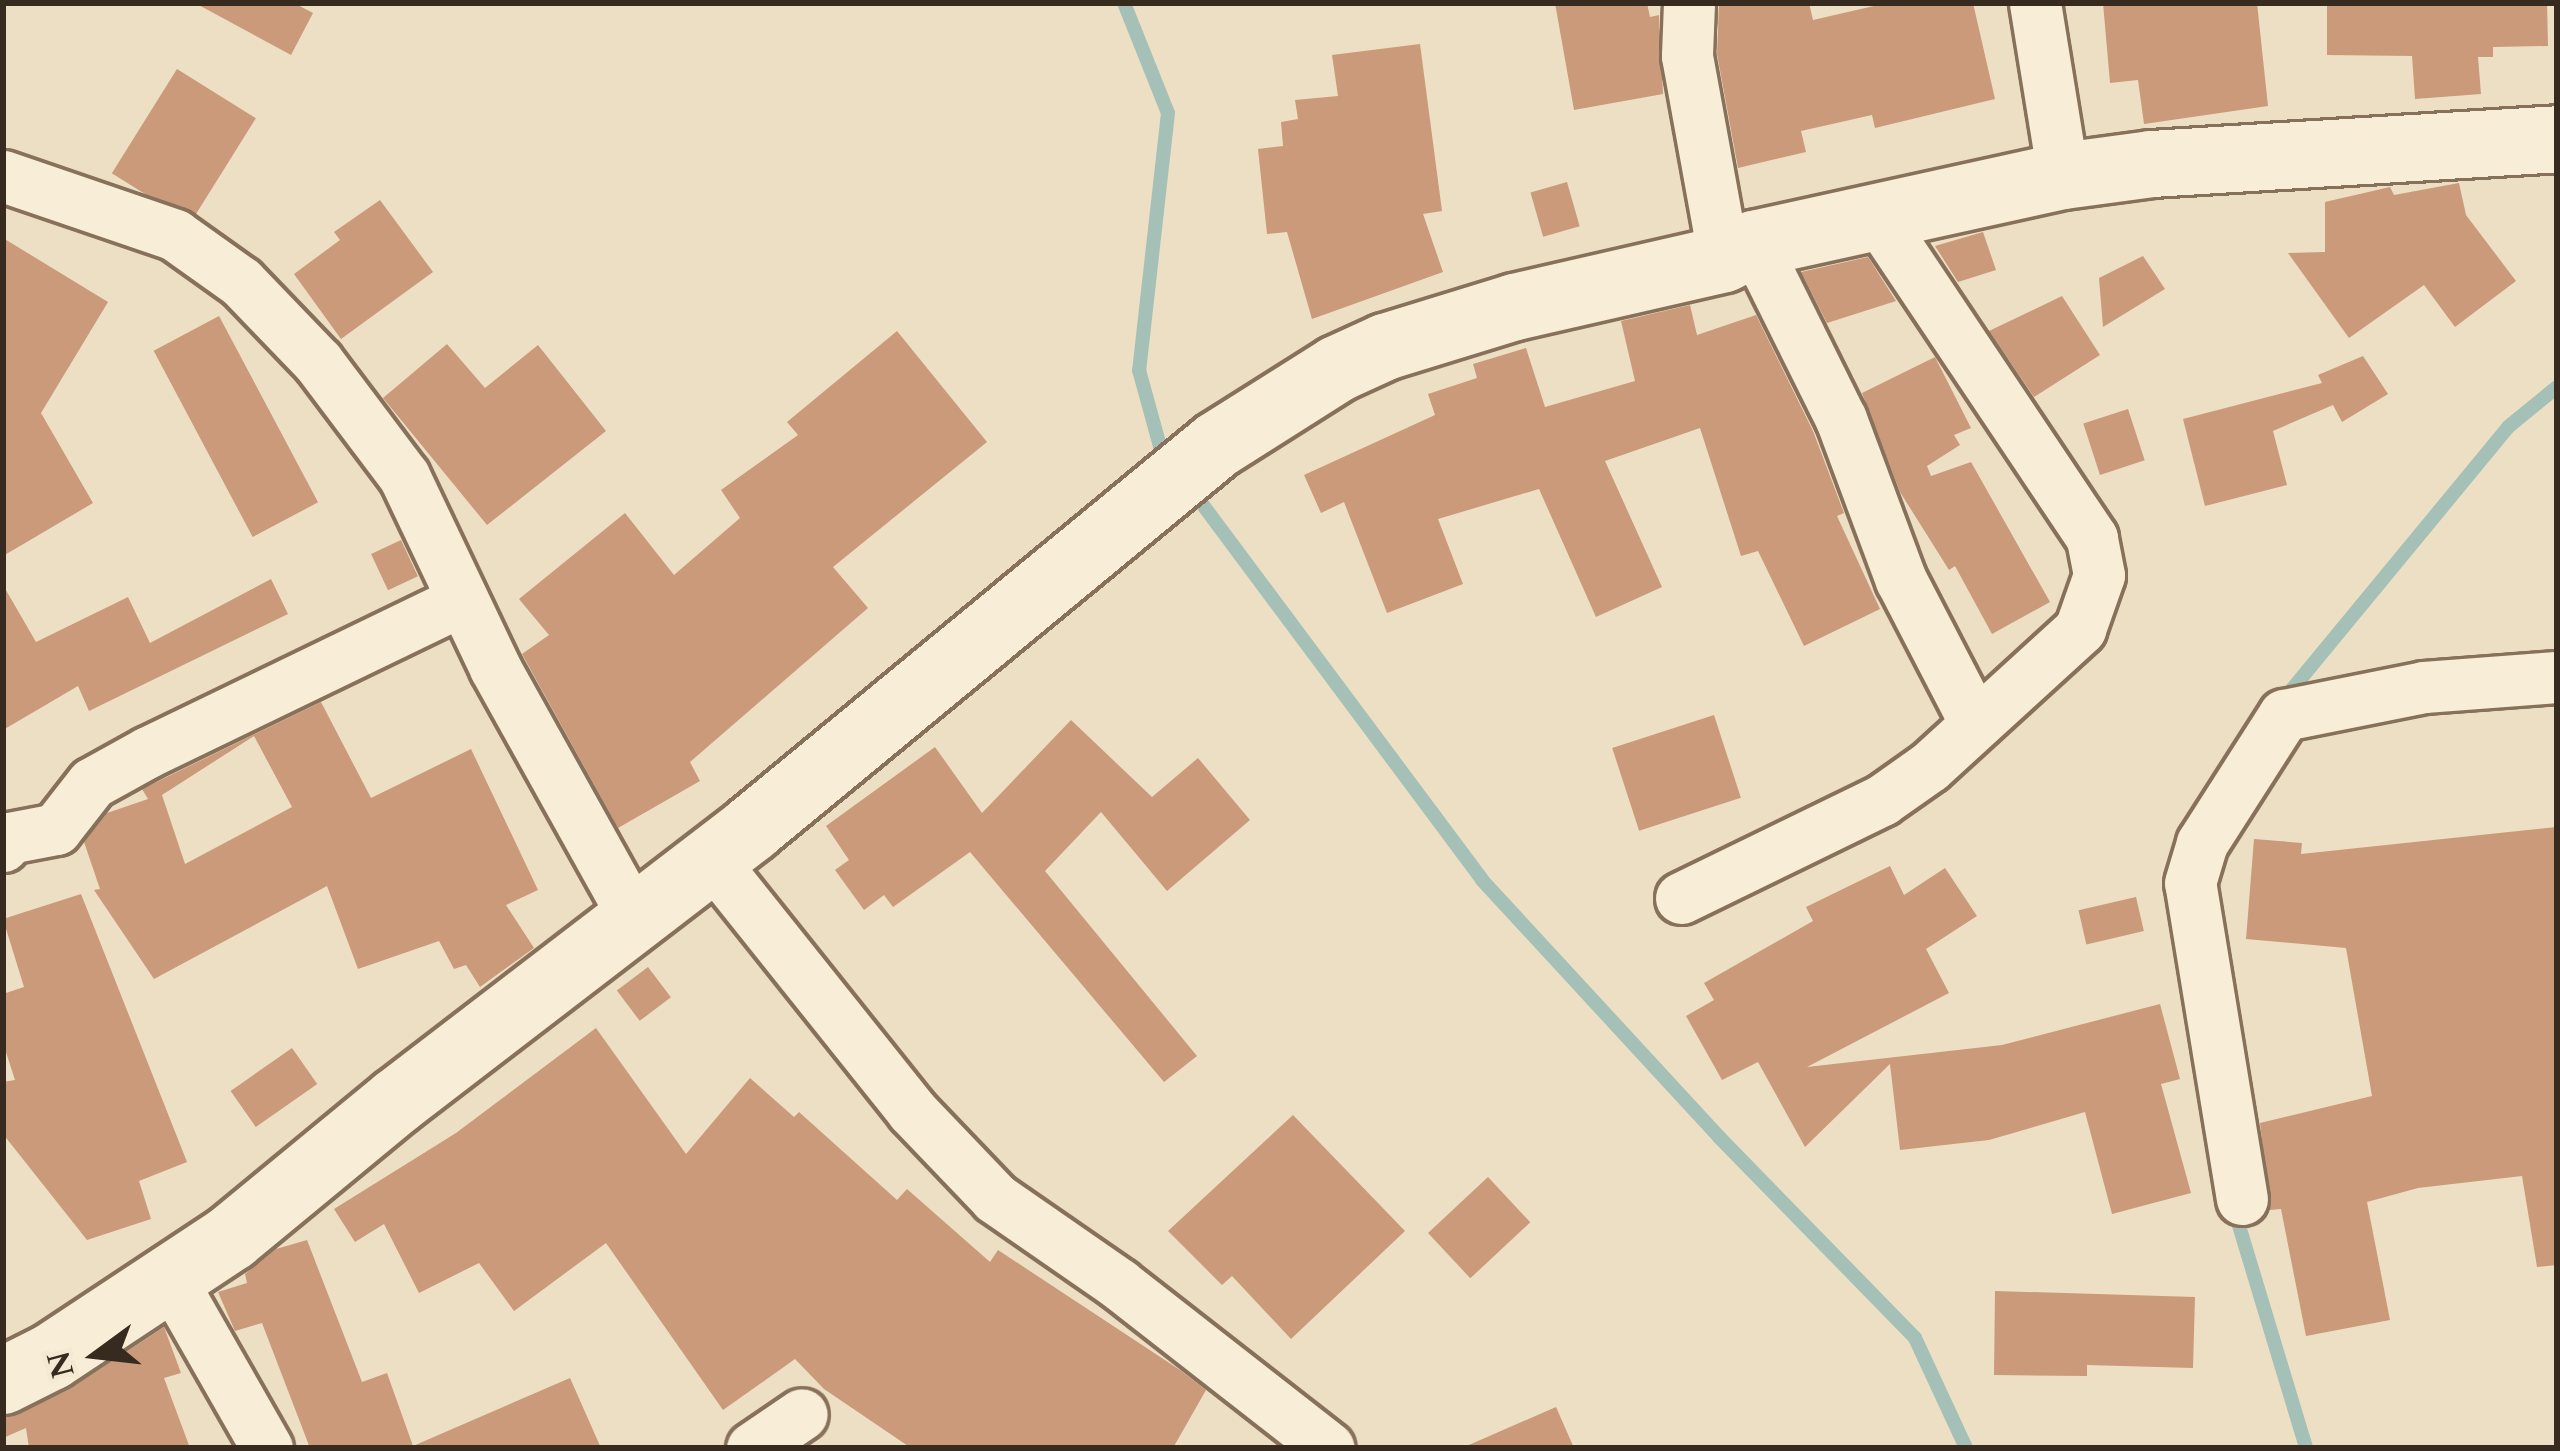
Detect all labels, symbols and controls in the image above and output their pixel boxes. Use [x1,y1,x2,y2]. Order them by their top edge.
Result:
north arrow [36,1295,156,1415]
text: N [34,1345,89,1384]

